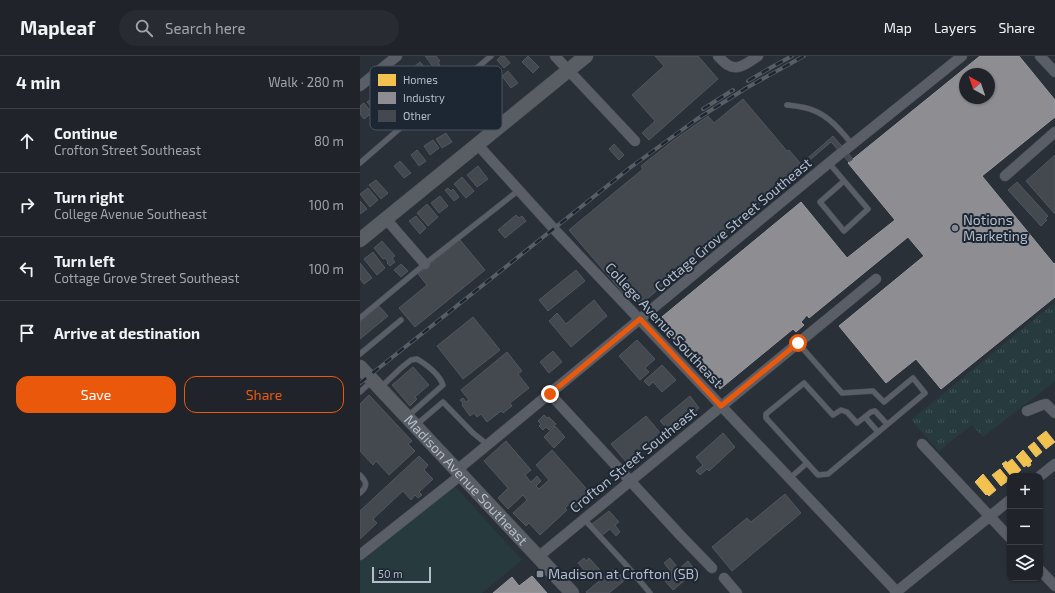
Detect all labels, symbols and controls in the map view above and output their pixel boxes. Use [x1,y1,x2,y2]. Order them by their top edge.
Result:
search box [119,10,399,46]
text: Mapleaf [20,16,95,39]
icon: search [133,17,155,39]
text: Search here [165,19,246,37]
text: Map [884,19,912,36]
text: Layers [934,19,976,36]
text: Share [998,19,1035,36]
legend [370,66,502,130]
north arrow [959,68,995,104]
text: 4 min [16,72,60,92]
text: Homes [403,73,438,86]
text: Walk · 280 m [268,74,344,90]
text: Industry [403,91,445,104]
text: Other [403,109,432,122]
text: Continue [54,124,117,142]
icon: ahead [16,130,38,152]
text: 80 m [314,133,344,149]
text: Crofton Street Southeast [54,142,201,158]
street label: Cottage Grove Street Southeast [651,154,815,295]
text: Turn right [54,188,124,206]
icon: right [16,194,38,216]
text: 100 m [309,197,344,213]
text: College Avenue Southeast [54,206,207,222]
place label: Notions Marketing [963,211,1028,244]
marker: Notions Marketing [950,223,960,233]
text: Turn left [54,252,115,270]
icon: left [16,258,38,280]
street label: College Avenue Southeast [602,259,727,391]
text: 100 m [309,261,344,277]
text: Cottage Grove Street Southeast [54,270,239,286]
icon: arrive [16,322,38,344]
text: Arrive at destination [54,324,200,342]
route start [789,334,807,352]
button: Save [16,376,176,413]
button: Share [184,376,344,413]
route end [541,385,559,403]
street label: Crofton Street Southeast [566,403,699,516]
street label: Madison Avenue Southeast [401,411,532,548]
map controls [1007,473,1043,581]
button: + [1007,473,1043,509]
button: − [1007,509,1043,545]
button: layers [1007,545,1043,581]
scale bar [372,565,431,584]
place label: Madison at Crofton (SB) [548,565,699,582]
text: 50 m [378,567,403,580]
marker: Madison at Crofton (SB) [535,569,545,579]

